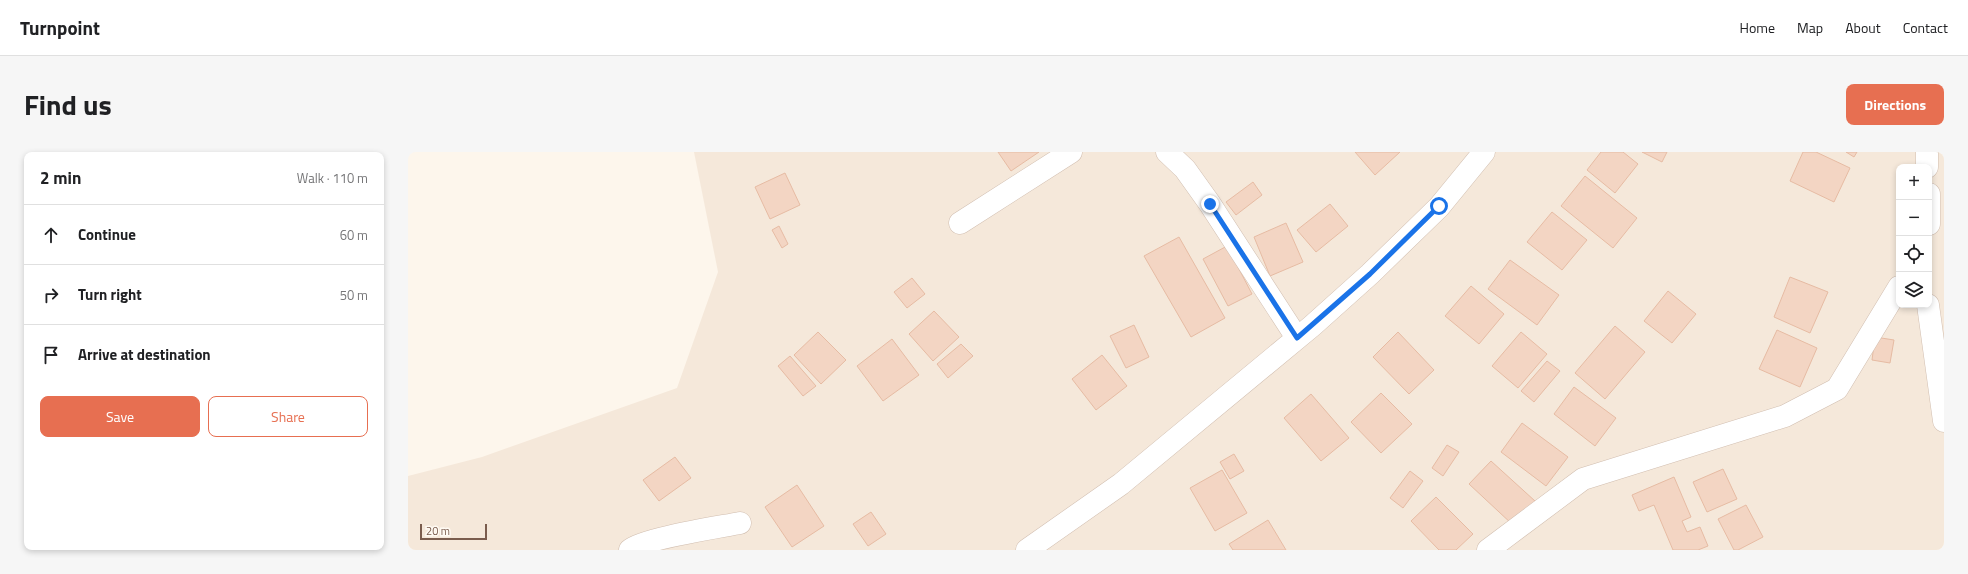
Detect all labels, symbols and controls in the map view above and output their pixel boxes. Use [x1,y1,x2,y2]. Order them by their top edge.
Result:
text: Turnpoint [20,13,100,42]
text: Home [1740,17,1775,38]
text: Map [1797,17,1823,38]
text: About [1845,17,1881,38]
text: Contact [1903,17,1948,38]
text: Find us [24,83,112,126]
button: Directions [1846,84,1944,125]
map controls [1896,164,1932,308]
button: + [1896,164,1932,200]
text: 2 min [40,165,81,191]
text: Walk · 110 m [297,168,368,188]
route end [1201,195,1219,213]
route start [1430,197,1448,215]
button: − [1896,200,1932,236]
text: Continue [78,223,136,246]
icon: ahead [40,224,62,246]
text: 60 m [340,225,368,245]
button: locate [1896,236,1932,272]
button: layers [1896,272,1932,308]
text: Turn right [78,283,142,306]
icon: right [40,284,62,306]
text: 50 m [340,285,368,305]
text: Arrive at destination [78,343,211,366]
icon: arrive [40,344,62,366]
button: Save [40,396,200,437]
button: Share [208,396,368,437]
scale bar [420,522,487,541]
text: 20 m [426,523,450,539]

